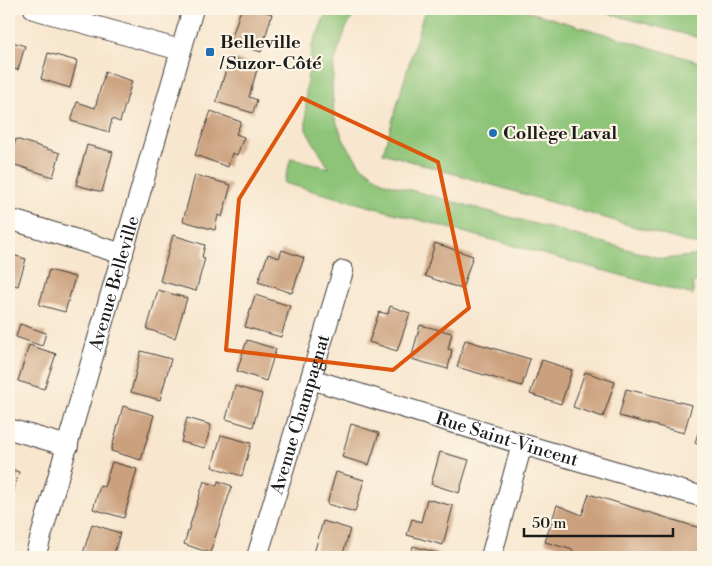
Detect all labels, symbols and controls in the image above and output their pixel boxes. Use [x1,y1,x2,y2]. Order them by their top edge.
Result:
place label: Belleville / Suzor-Côté [219,31,322,75]
marker: Belleville / Suzor-Côté [204,46,216,58]
place label: Collège Laval [503,122,617,145]
marker: Collège Laval [487,127,499,139]
street label: Avenue Belleville [84,213,145,354]
street label: Avenue Champagnat [265,331,335,498]
street label: Rue Saint-Vincent [433,407,581,472]
scale bar [524,506,673,538]
text: 50 m [532,514,566,533]

